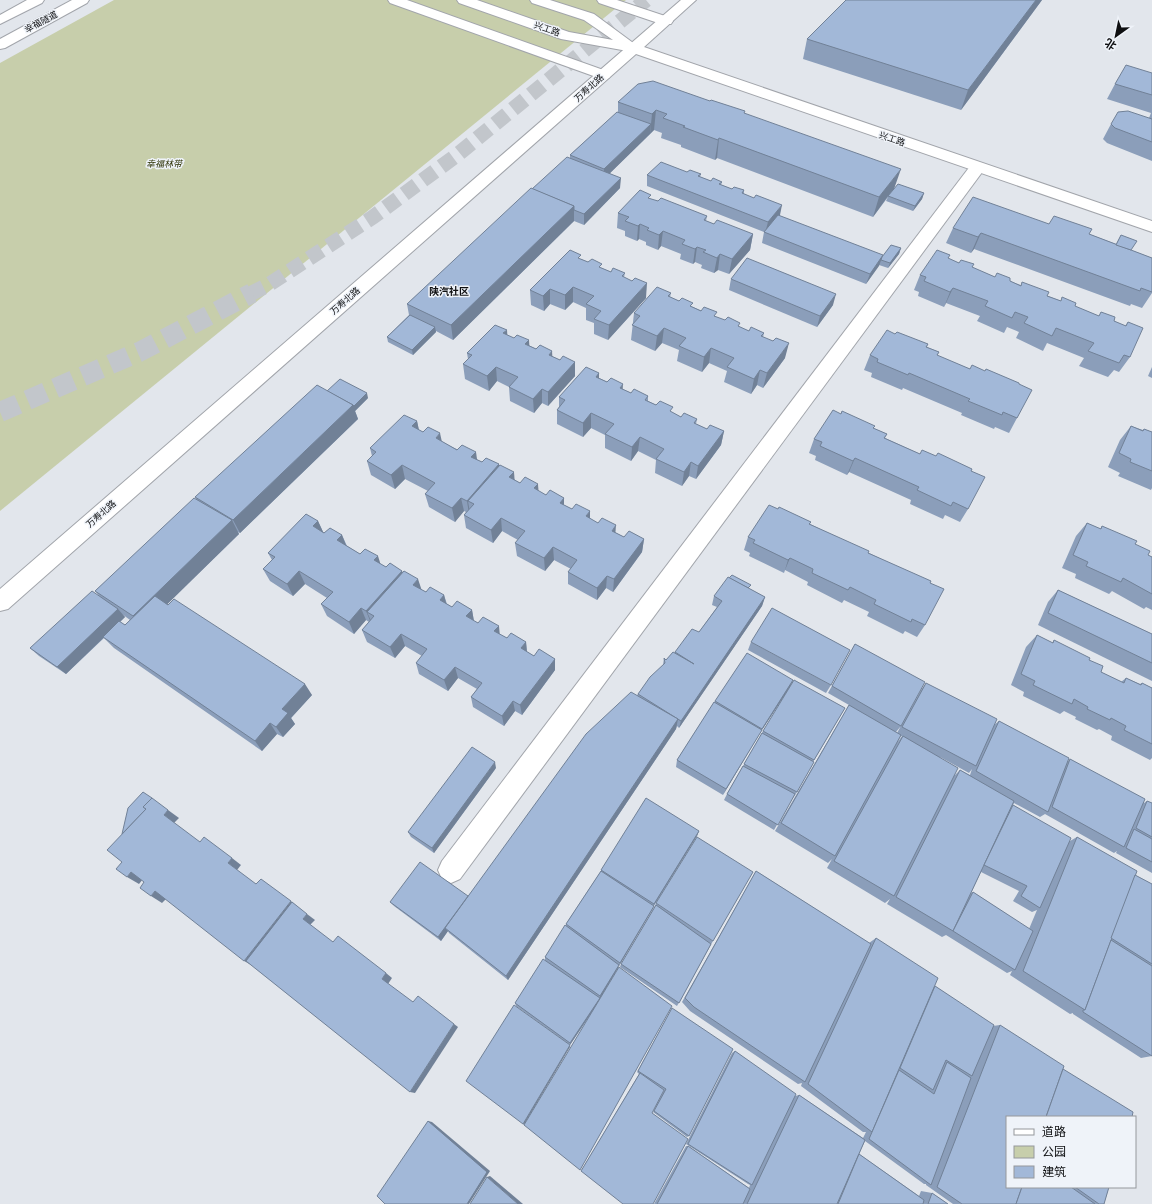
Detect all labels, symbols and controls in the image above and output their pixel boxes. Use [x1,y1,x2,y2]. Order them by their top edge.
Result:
street label: 幸福隧道 [22,8,60,36]
north arrow [1096,16,1136,56]
street label: 兴工路 [532,19,562,39]
text: 北 [1102,35,1120,53]
street label: 万寿北路 [572,71,606,105]
street label: 兴工路 [877,129,907,149]
park label: 幸福林带 [146,158,184,170]
street label: 万寿北路 [327,285,363,317]
district label: 陕汽社区 [429,285,469,298]
street label: 万寿北路 [83,498,119,530]
legend [1006,1116,1136,1188]
text: 道路 [1042,1124,1066,1140]
text: 公园 [1042,1144,1066,1160]
text: 建筑 [1042,1164,1066,1180]

